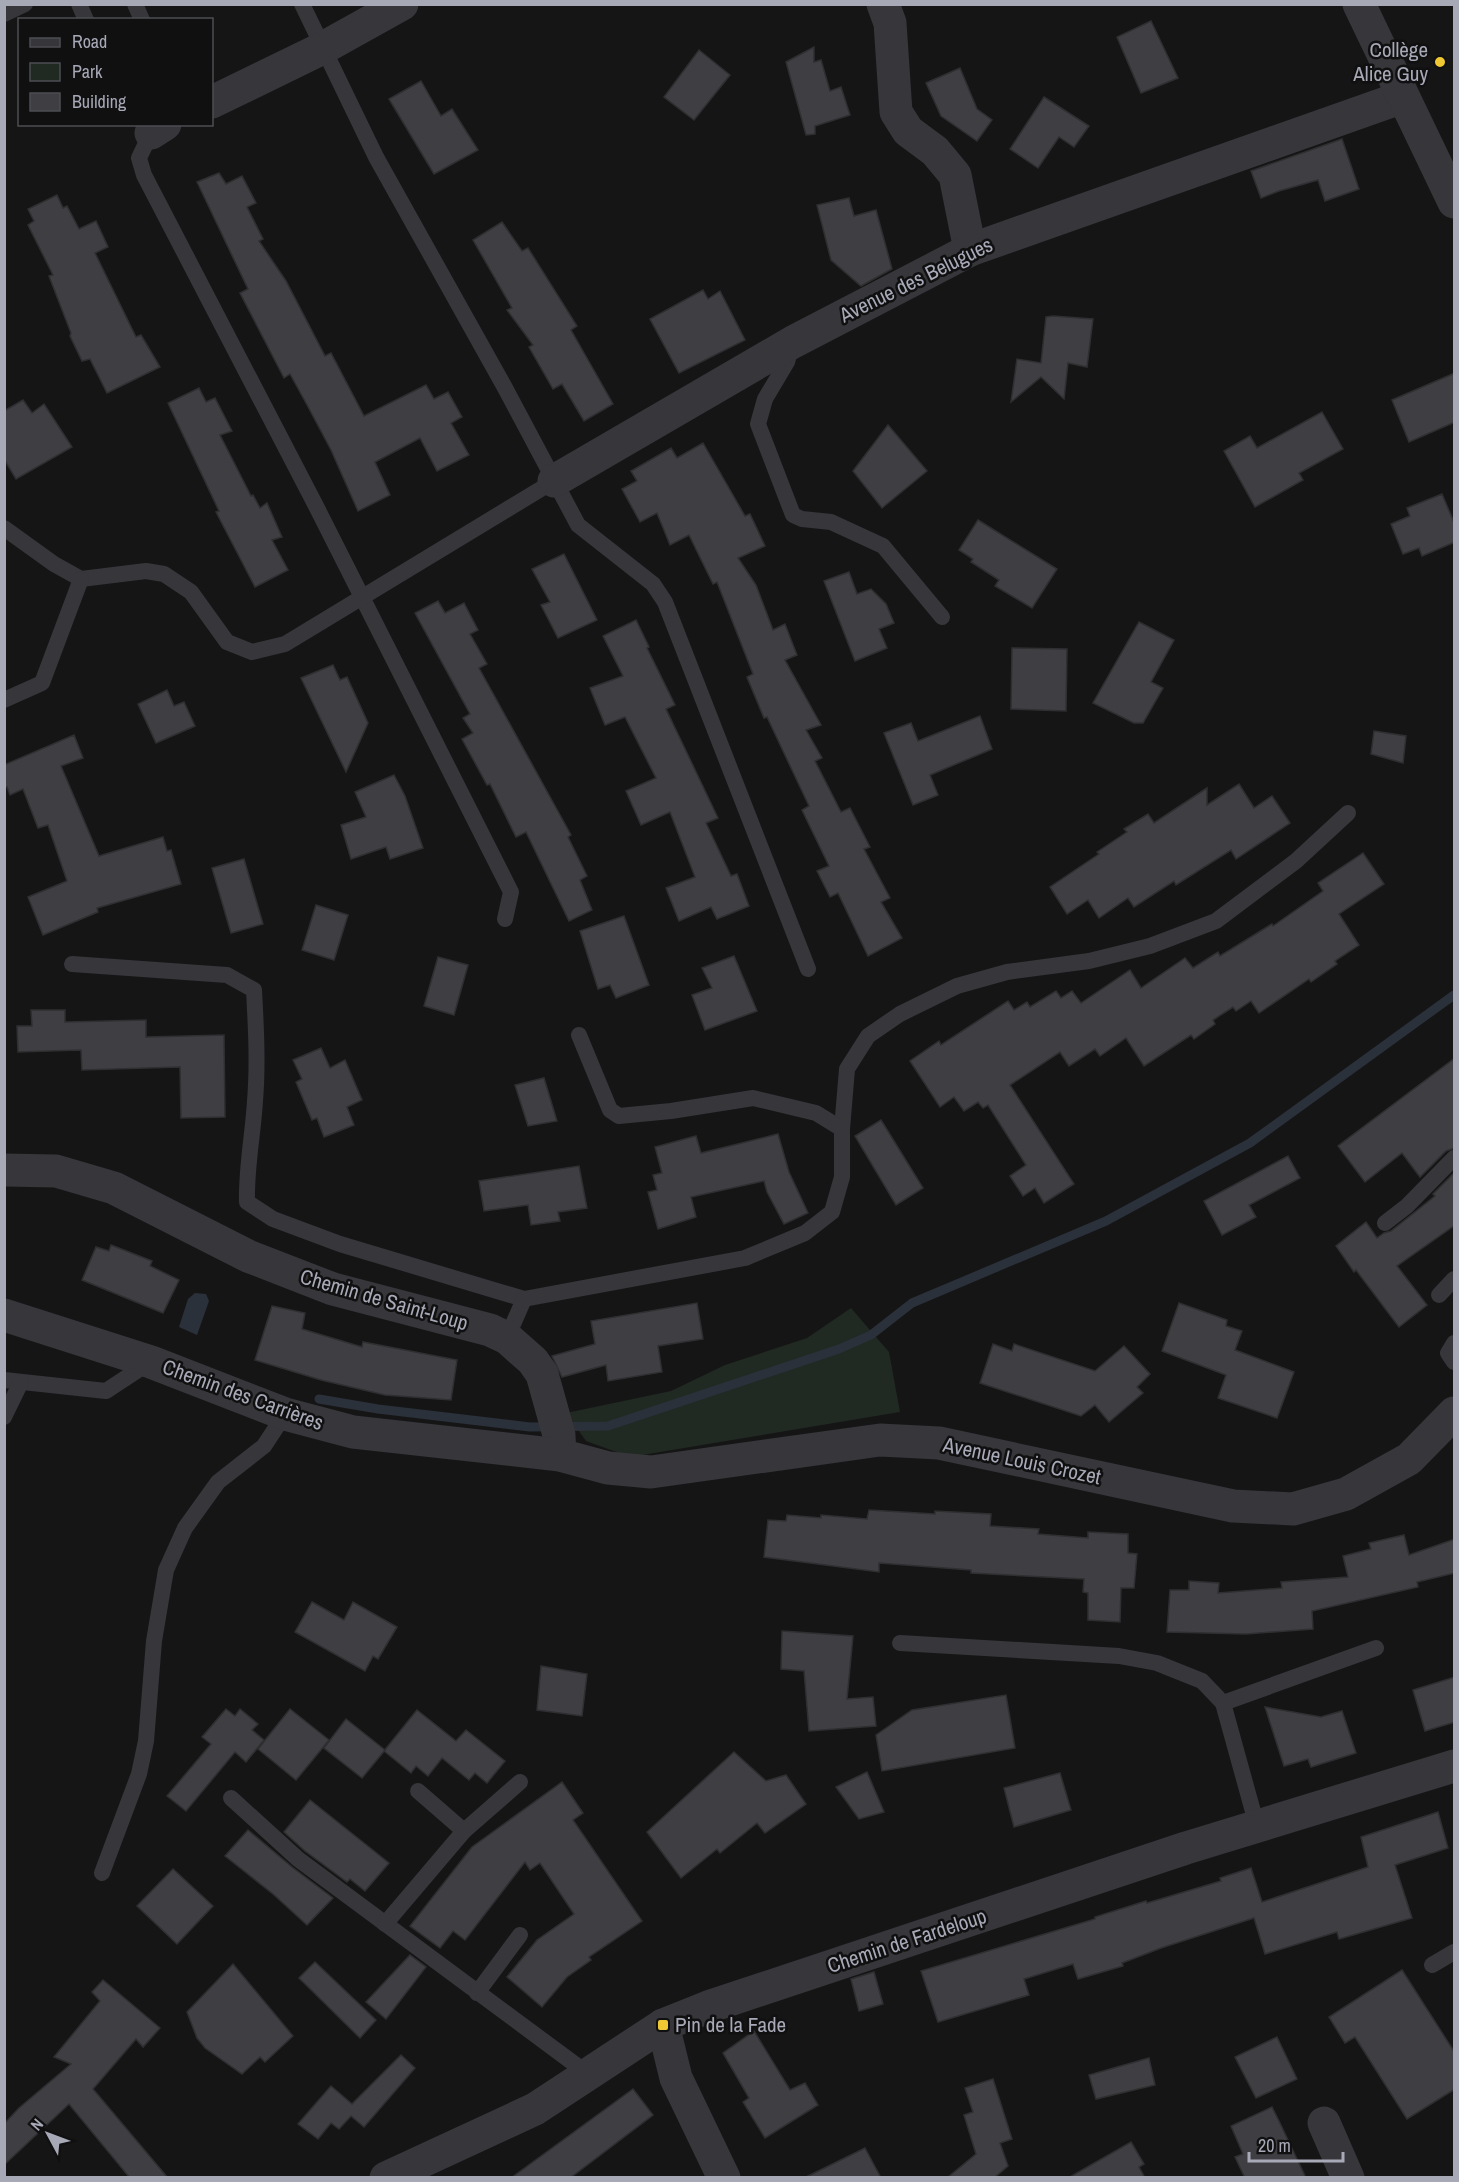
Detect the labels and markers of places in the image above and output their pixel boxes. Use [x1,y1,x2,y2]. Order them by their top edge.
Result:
place label: Collège Alice Guy [1352,35,1428,88]
marker: Collège Alice Guy [1433,55,1447,69]
place label: Pin de la Fade [675,2010,786,2039]
marker: Pin de la Fade [656,2018,670,2032]

